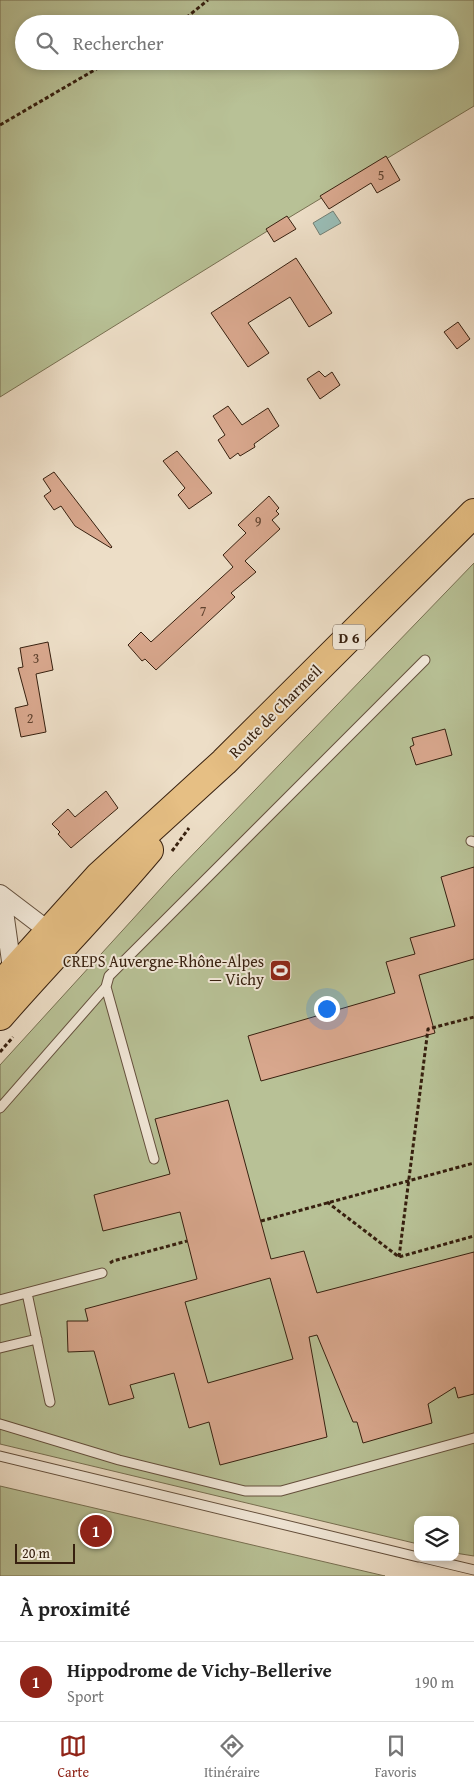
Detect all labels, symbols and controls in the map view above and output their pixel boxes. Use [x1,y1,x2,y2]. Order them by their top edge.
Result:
search box [15,15,459,70]
icon: search [33,29,61,57]
text: Rechercher [73,29,164,57]
house number: 5 [378,165,384,185]
house number: 9 [255,511,262,531]
house number: 7 [200,601,207,621]
road number: D 6 [333,624,365,650]
house number: 3 [33,648,39,668]
street label: Route de Charmeil [223,658,328,763]
house number: 2 [27,708,33,728]
place label: CREPS Auvergne-Rhône-Alpes — Vichy [63,949,264,991]
sports icon: CREPS Auvergne-Rhône-Alpes — Vichy [268,958,292,982]
your location [314,996,340,1022]
pin: 1 [80,1512,112,1550]
map controls [414,1516,459,1561]
button: layers [414,1516,459,1561]
scale bar [15,1541,75,1564]
text: 20 m [22,1543,50,1563]
text: À proximité [20,1593,130,1624]
text: Hippodrome de Vichy-Bellerive [67,1656,332,1684]
text: 1 [32,1670,40,1694]
text: 190 m [414,1670,454,1694]
text: Sport [67,1684,104,1708]
tab: Carte [57,1732,89,1782]
tab: Itinéraire [204,1732,260,1782]
tab: Favoris [375,1732,417,1782]

